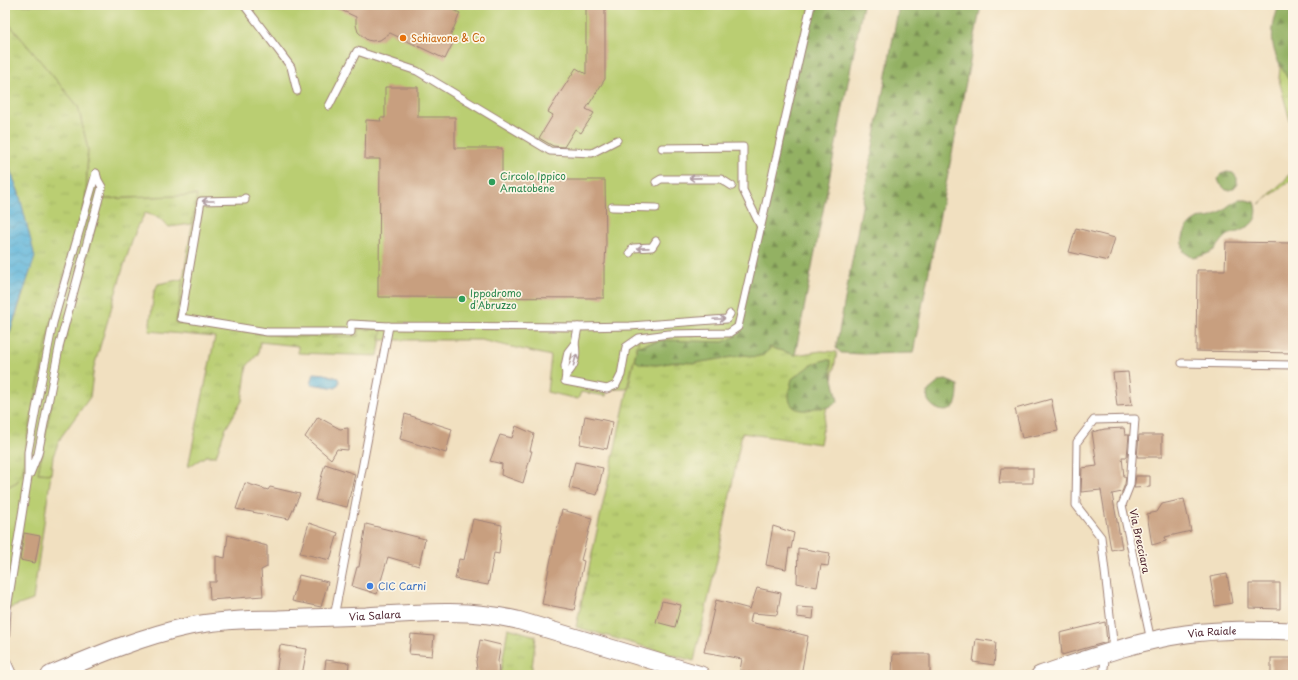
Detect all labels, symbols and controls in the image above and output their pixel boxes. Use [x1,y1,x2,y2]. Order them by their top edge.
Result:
place label: Schiavone & Co [411,30,486,45]
marker: Schiavone & Co [398,33,408,43]
place label: Circolo Ippico Amatobene [500,168,566,195]
one-way arrow [689,175,702,182]
marker: Circolo Ippico Amatobene [487,177,497,187]
one-way arrow [202,197,215,205]
one-way arrow [637,244,650,251]
place label: Ippodromo d'Abruzzo [470,285,522,312]
marker: Ippodromo d'Abruzzo [457,294,467,304]
one-way arrow [712,315,725,323]
one-way arrow [571,354,579,367]
street label: Via Brecciara [1126,507,1155,575]
place label: CIC Carni [378,578,426,593]
marker: CIC Carni [365,581,375,591]
street label: Via Salara [349,606,402,624]
street label: Via Raiale [1187,622,1237,641]

